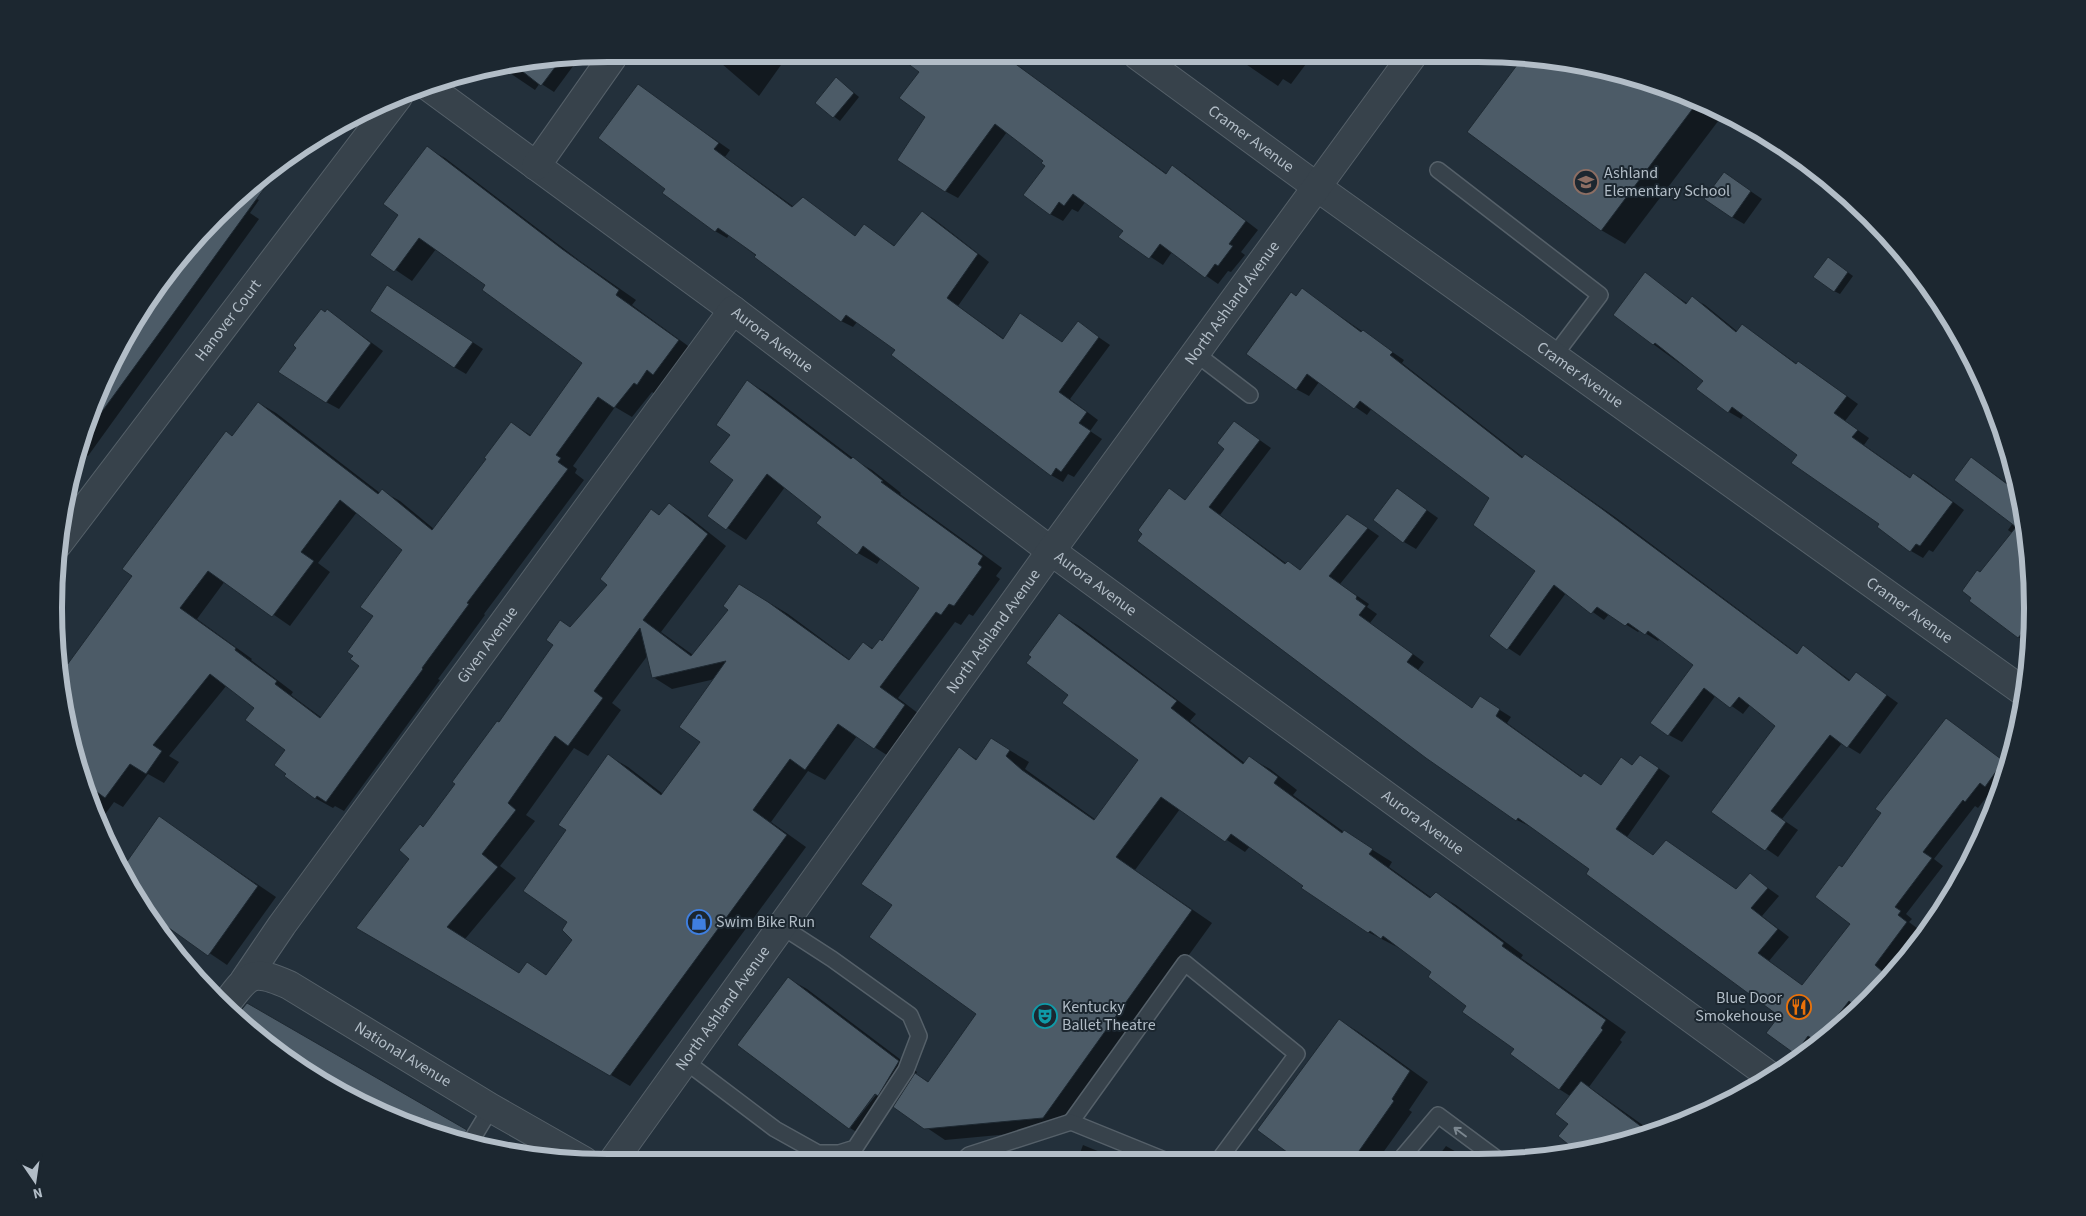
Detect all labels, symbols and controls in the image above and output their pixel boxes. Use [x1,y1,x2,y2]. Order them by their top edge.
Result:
street label: Cramer Avenue [1203,100,1299,178]
place label: Ashland Elementary School [1604,162,1730,202]
school or university icon: Ashland Elementary School [1573,169,1599,195]
street label: North Ashland Avenue [1179,236,1285,370]
street label: Hanover Court [190,274,267,366]
street label: Aurora Avenue [727,302,818,378]
street label: Cramer Avenue [1532,336,1628,413]
street label: Aurora Avenue [1050,546,1142,621]
street label: North Ashland Avenue [941,564,1046,698]
street label: Cramer Avenue [1862,572,1957,649]
street label: Given Avenue [452,602,523,688]
street label: Aurora Avenue [1377,785,1469,860]
shop icon: Swim Bike Run [686,909,712,935]
place label: Swim Bike Run [716,911,815,933]
street label: North Ashland Avenue [670,941,775,1075]
place label: Blue Door Smokehouse [1695,987,1782,1027]
restaurant icon: Blue Door Smokehouse [1786,994,1812,1020]
place label: Kentucky Ballet Theatre [1062,996,1156,1036]
theatre icon: Kentucky Ballet Theatre [1032,1003,1058,1029]
street label: National Avenue [350,1016,456,1092]
one-way arrow [1453,1127,1467,1137]
north arrow [10,1156,60,1206]
text: N [31,1182,44,1203]

